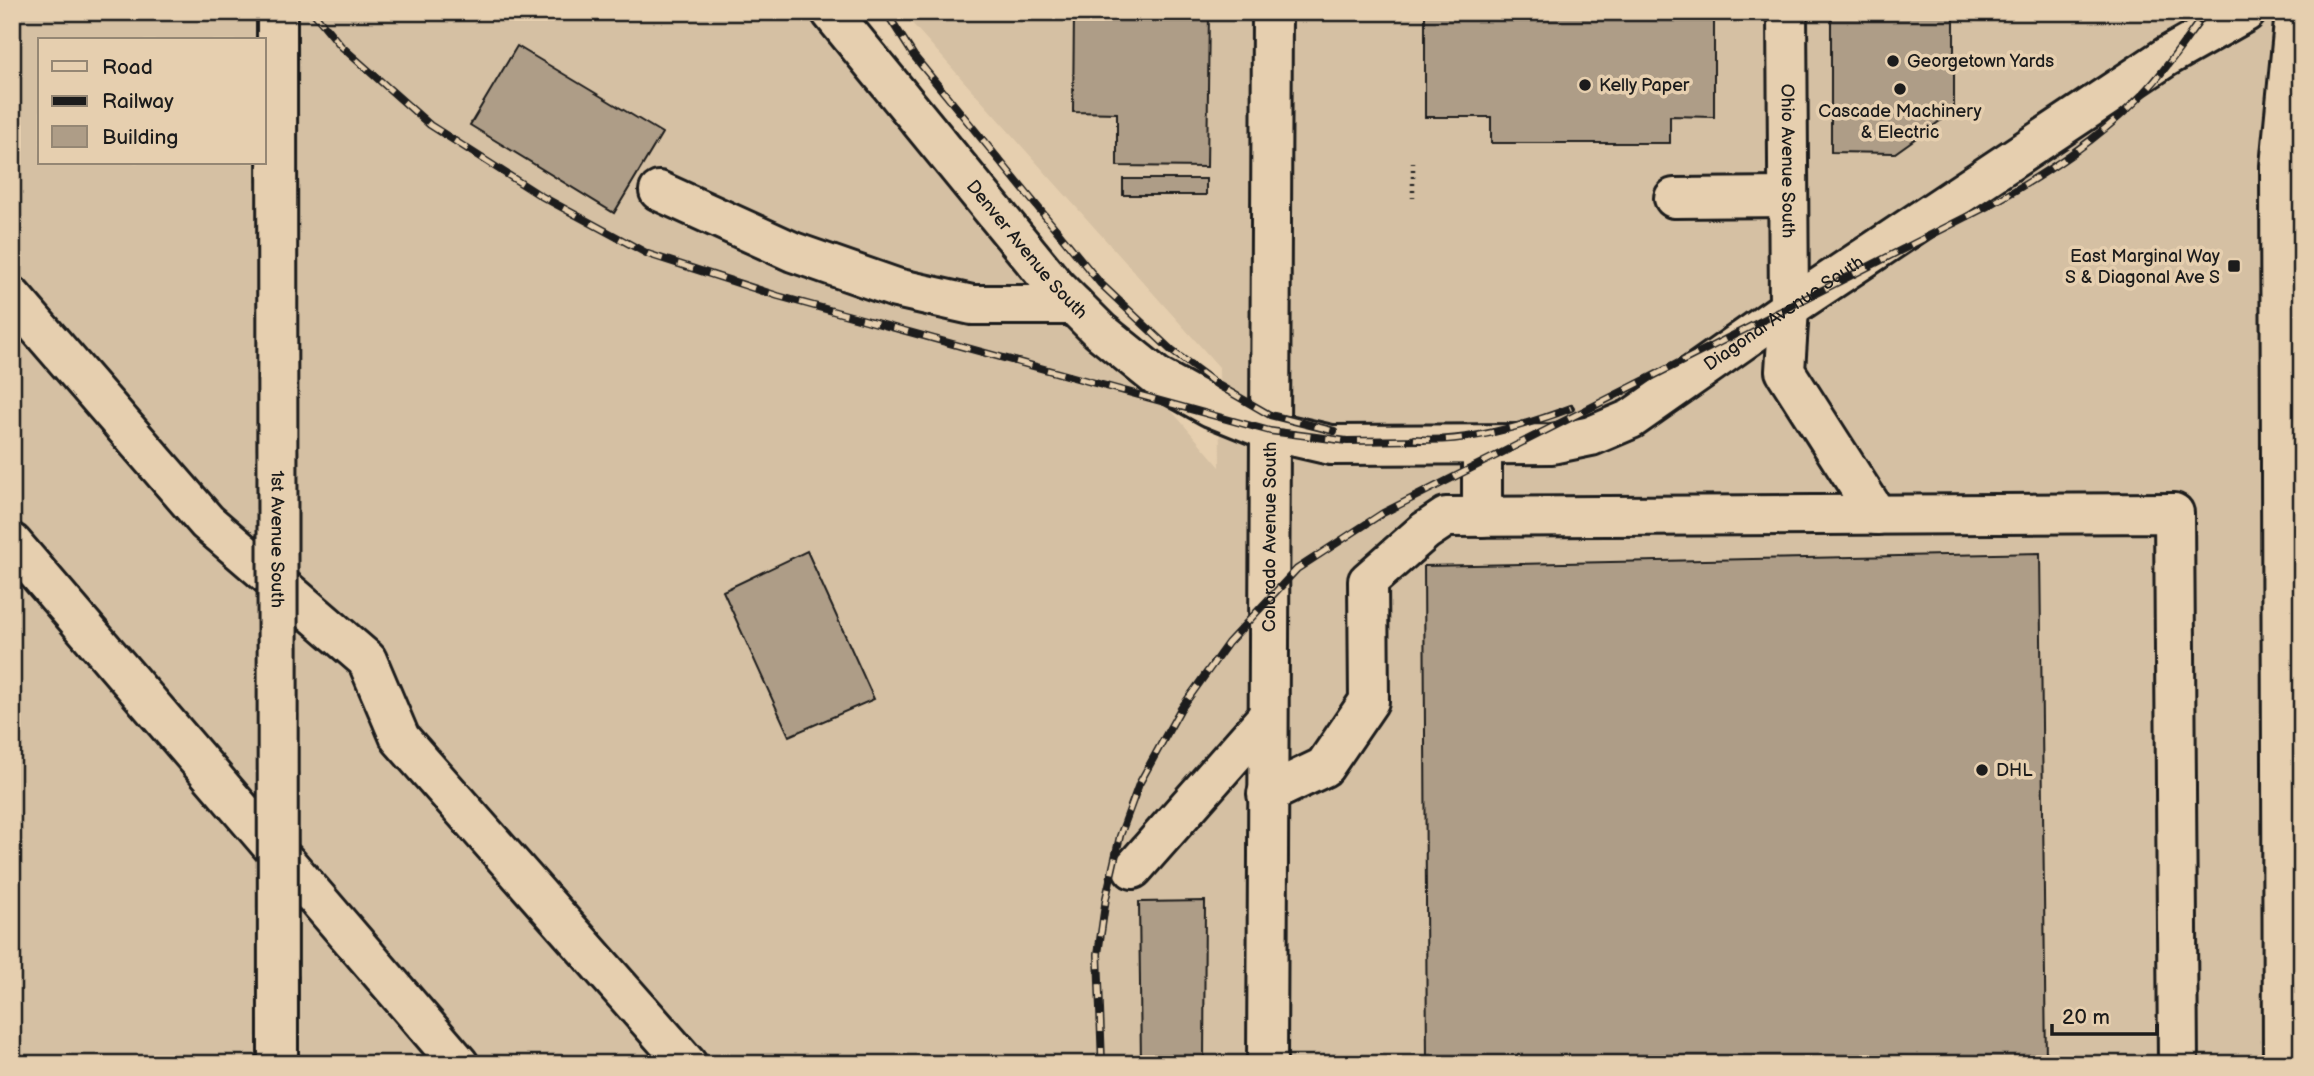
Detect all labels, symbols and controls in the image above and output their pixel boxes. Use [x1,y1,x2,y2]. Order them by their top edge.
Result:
legend [38,38,266,164]
place label: Georgetown Yards [1907,51,2054,72]
marker: Georgetown Yards [1885,53,1901,69]
text: Road [102,55,153,80]
place label: Kelly Paper [1599,75,1690,96]
marker: Kelly Paper [1577,77,1593,93]
marker: Cascade Machinery & Electric [1892,81,1908,97]
street label: Ohio Avenue South [1777,84,1799,238]
text: Railway [102,89,174,114]
place label: Cascade Machinery & Electric [1818,101,1983,143]
text: Building [102,125,178,150]
street label: Denver Avenue South [962,176,1092,323]
place label: East Marginal Way S & Diagonal Ave S [2065,246,2221,288]
street label: Diagonal Avenue South [1700,251,1867,375]
marker: East Marginal Way S & Diagonal Ave S [2226,258,2242,274]
street label: Colorado Avenue South [1259,442,1280,632]
street label: 1st Avenue South [267,470,288,608]
place label: DHL [1996,760,2033,781]
marker: DHL [1974,762,1990,778]
scale bar [2052,992,2156,1036]
text: 20 m [2062,1005,2110,1030]

